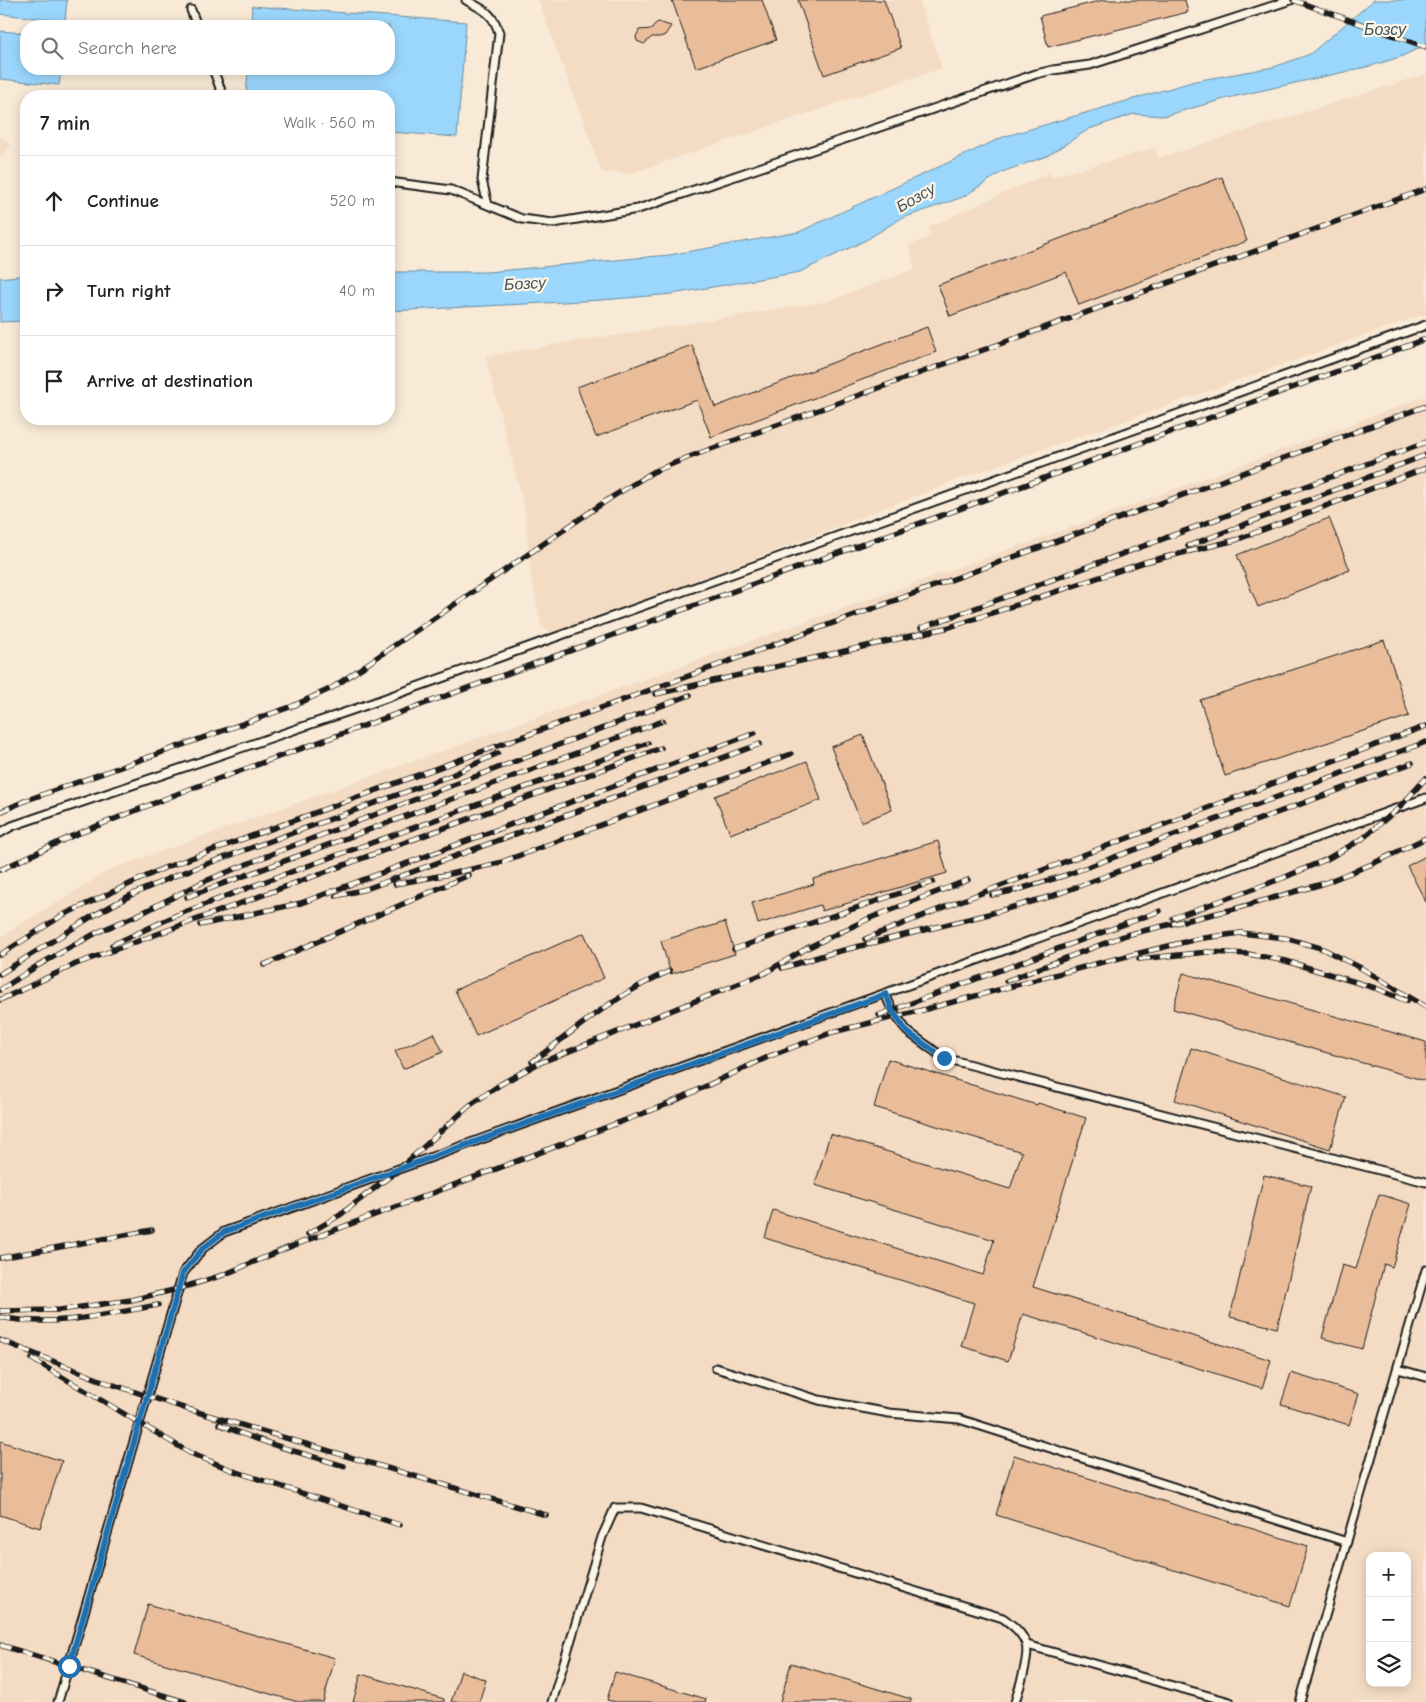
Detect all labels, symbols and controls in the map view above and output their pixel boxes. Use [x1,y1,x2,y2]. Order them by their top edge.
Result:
search box [20,20,395,75]
water label: Бозсу [1364,21,1407,39]
icon: search [38,34,66,62]
text: Search here [78,37,177,59]
text: 7 min [40,111,90,135]
text: Walk · 560 m [284,114,375,132]
water label: Бозсу [893,179,940,216]
icon: ahead [40,187,68,215]
text: Continue [87,190,159,212]
text: 520 m [330,192,375,210]
water label: Бозсу [504,274,547,294]
icon: right [40,277,68,305]
text: Turn right [87,280,171,302]
text: 40 m [339,282,375,300]
icon: arrive [40,367,68,395]
text: Arrive at destination [87,370,253,392]
route end [933,1047,956,1070]
map controls [1366,1552,1411,1687]
button: + [1366,1552,1411,1597]
button: − [1366,1597,1411,1642]
button: layers [1366,1642,1411,1687]
route start [58,1655,81,1678]

